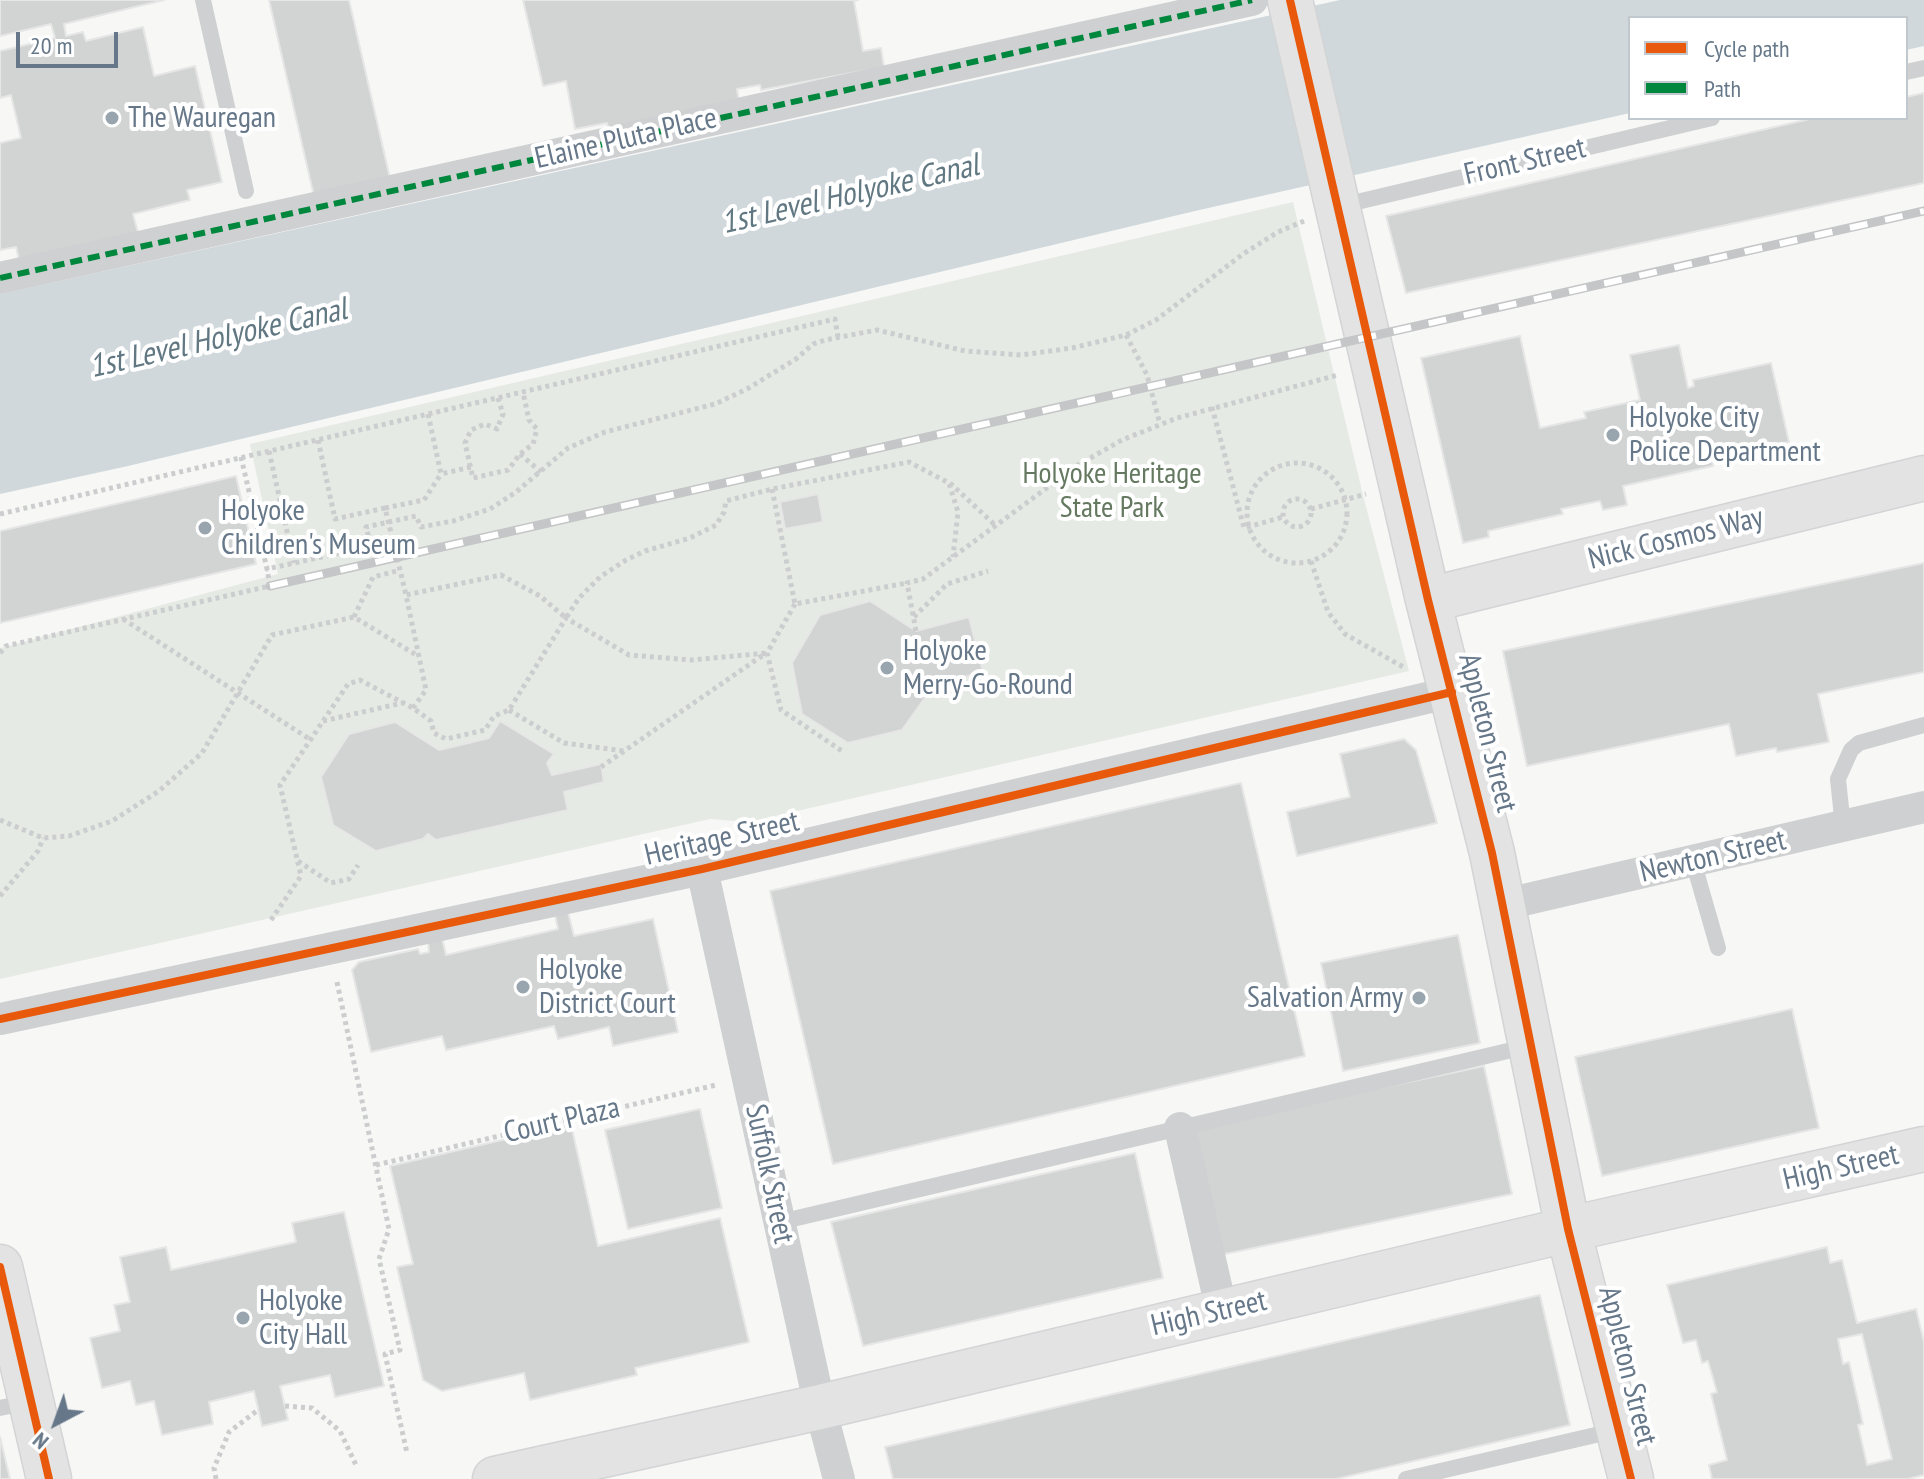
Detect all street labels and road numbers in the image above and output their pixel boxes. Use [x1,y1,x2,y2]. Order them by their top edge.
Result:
street label: Elaine Pluta Place [532,101,720,177]
street label: Front Street [1461,131,1589,193]
street label: Nick Cosmos Way [1585,500,1767,578]
street label: Appleton Street [1450,650,1524,816]
street label: Heritage Street [641,804,803,874]
street label: Newton Street [1637,823,1789,891]
street label: Court Plaza [501,1090,623,1152]
street label: Suffolk Street [737,1101,801,1247]
street label: High Street [1780,1137,1902,1199]
street label: High Street [1148,1283,1270,1345]
street label: Appleton Street [1590,1283,1664,1449]

